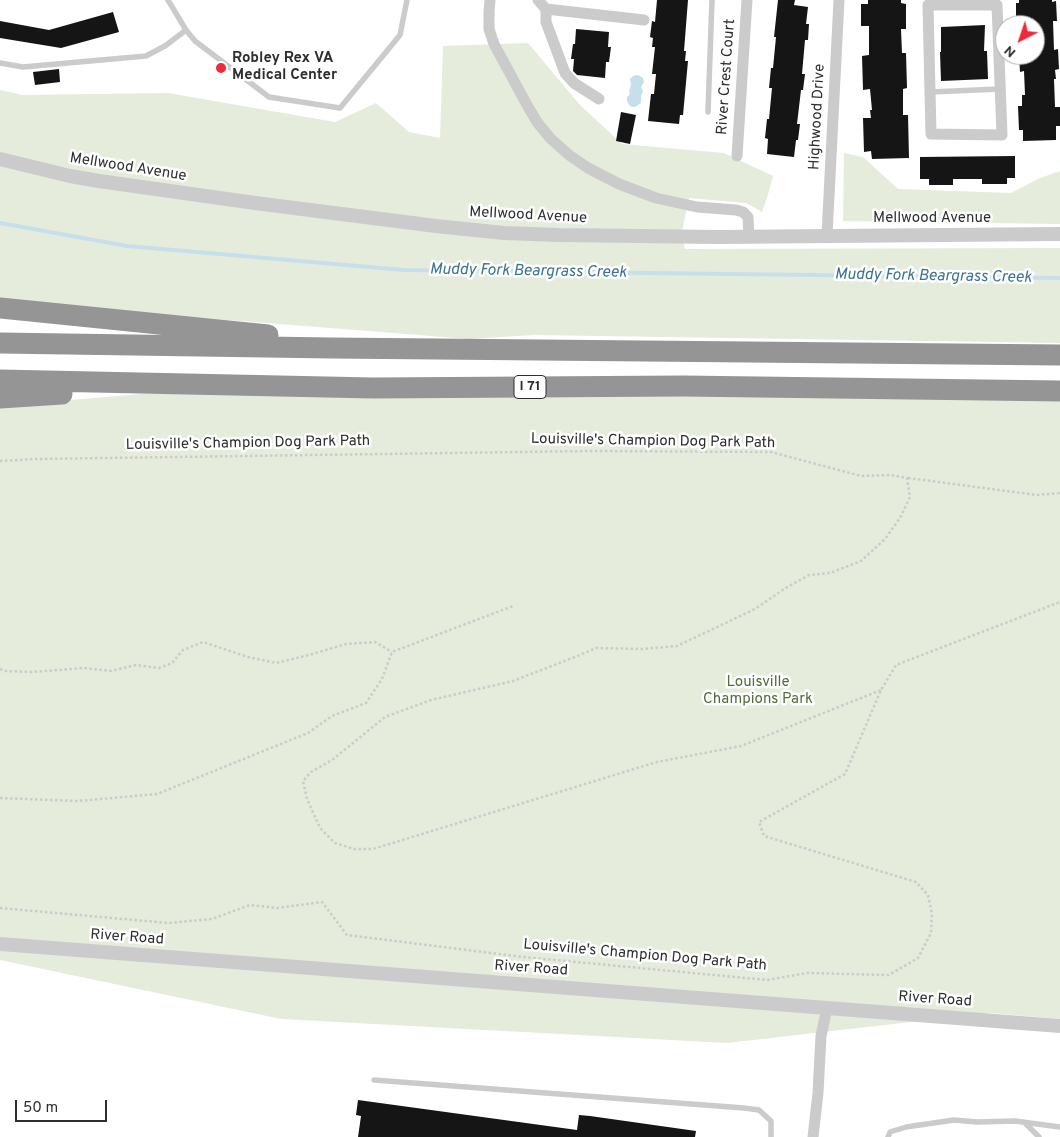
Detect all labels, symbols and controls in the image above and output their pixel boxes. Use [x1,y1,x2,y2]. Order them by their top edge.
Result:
north arrow [995,15,1045,65]
street label: River Crest Court [714,18,740,136]
text: N [1001,41,1020,61]
place label: Robley Rex VA Medical Center [232,50,337,85]
marker: Robley Rex VA Medical Center [214,61,228,75]
street label: Highwood Drive [806,63,830,171]
street label: Mellwood Avenue [68,150,188,186]
street label: Mellwood Avenue [469,204,587,228]
street label: Mellwood Avenue [873,210,991,228]
water label: Muddy Fork Beargrass Creek [429,261,627,283]
water label: Muddy Fork Beargrass Creek [834,266,1032,288]
road number: I 71 [514,376,546,398]
street label: Louisville's Champion Dog Park Path [531,431,775,453]
street label: Louisville's Champion Dog Park Path [126,433,370,455]
park label: Louisville Champions Park [703,674,813,709]
street label: River Road [90,926,164,950]
street label: Louisville's Champion Dog Park Path [522,936,768,976]
street label: River Road [494,957,568,981]
street label: River Road [898,988,972,1012]
scale bar [18,1090,110,1122]
text: 50 m [23,1099,58,1118]

